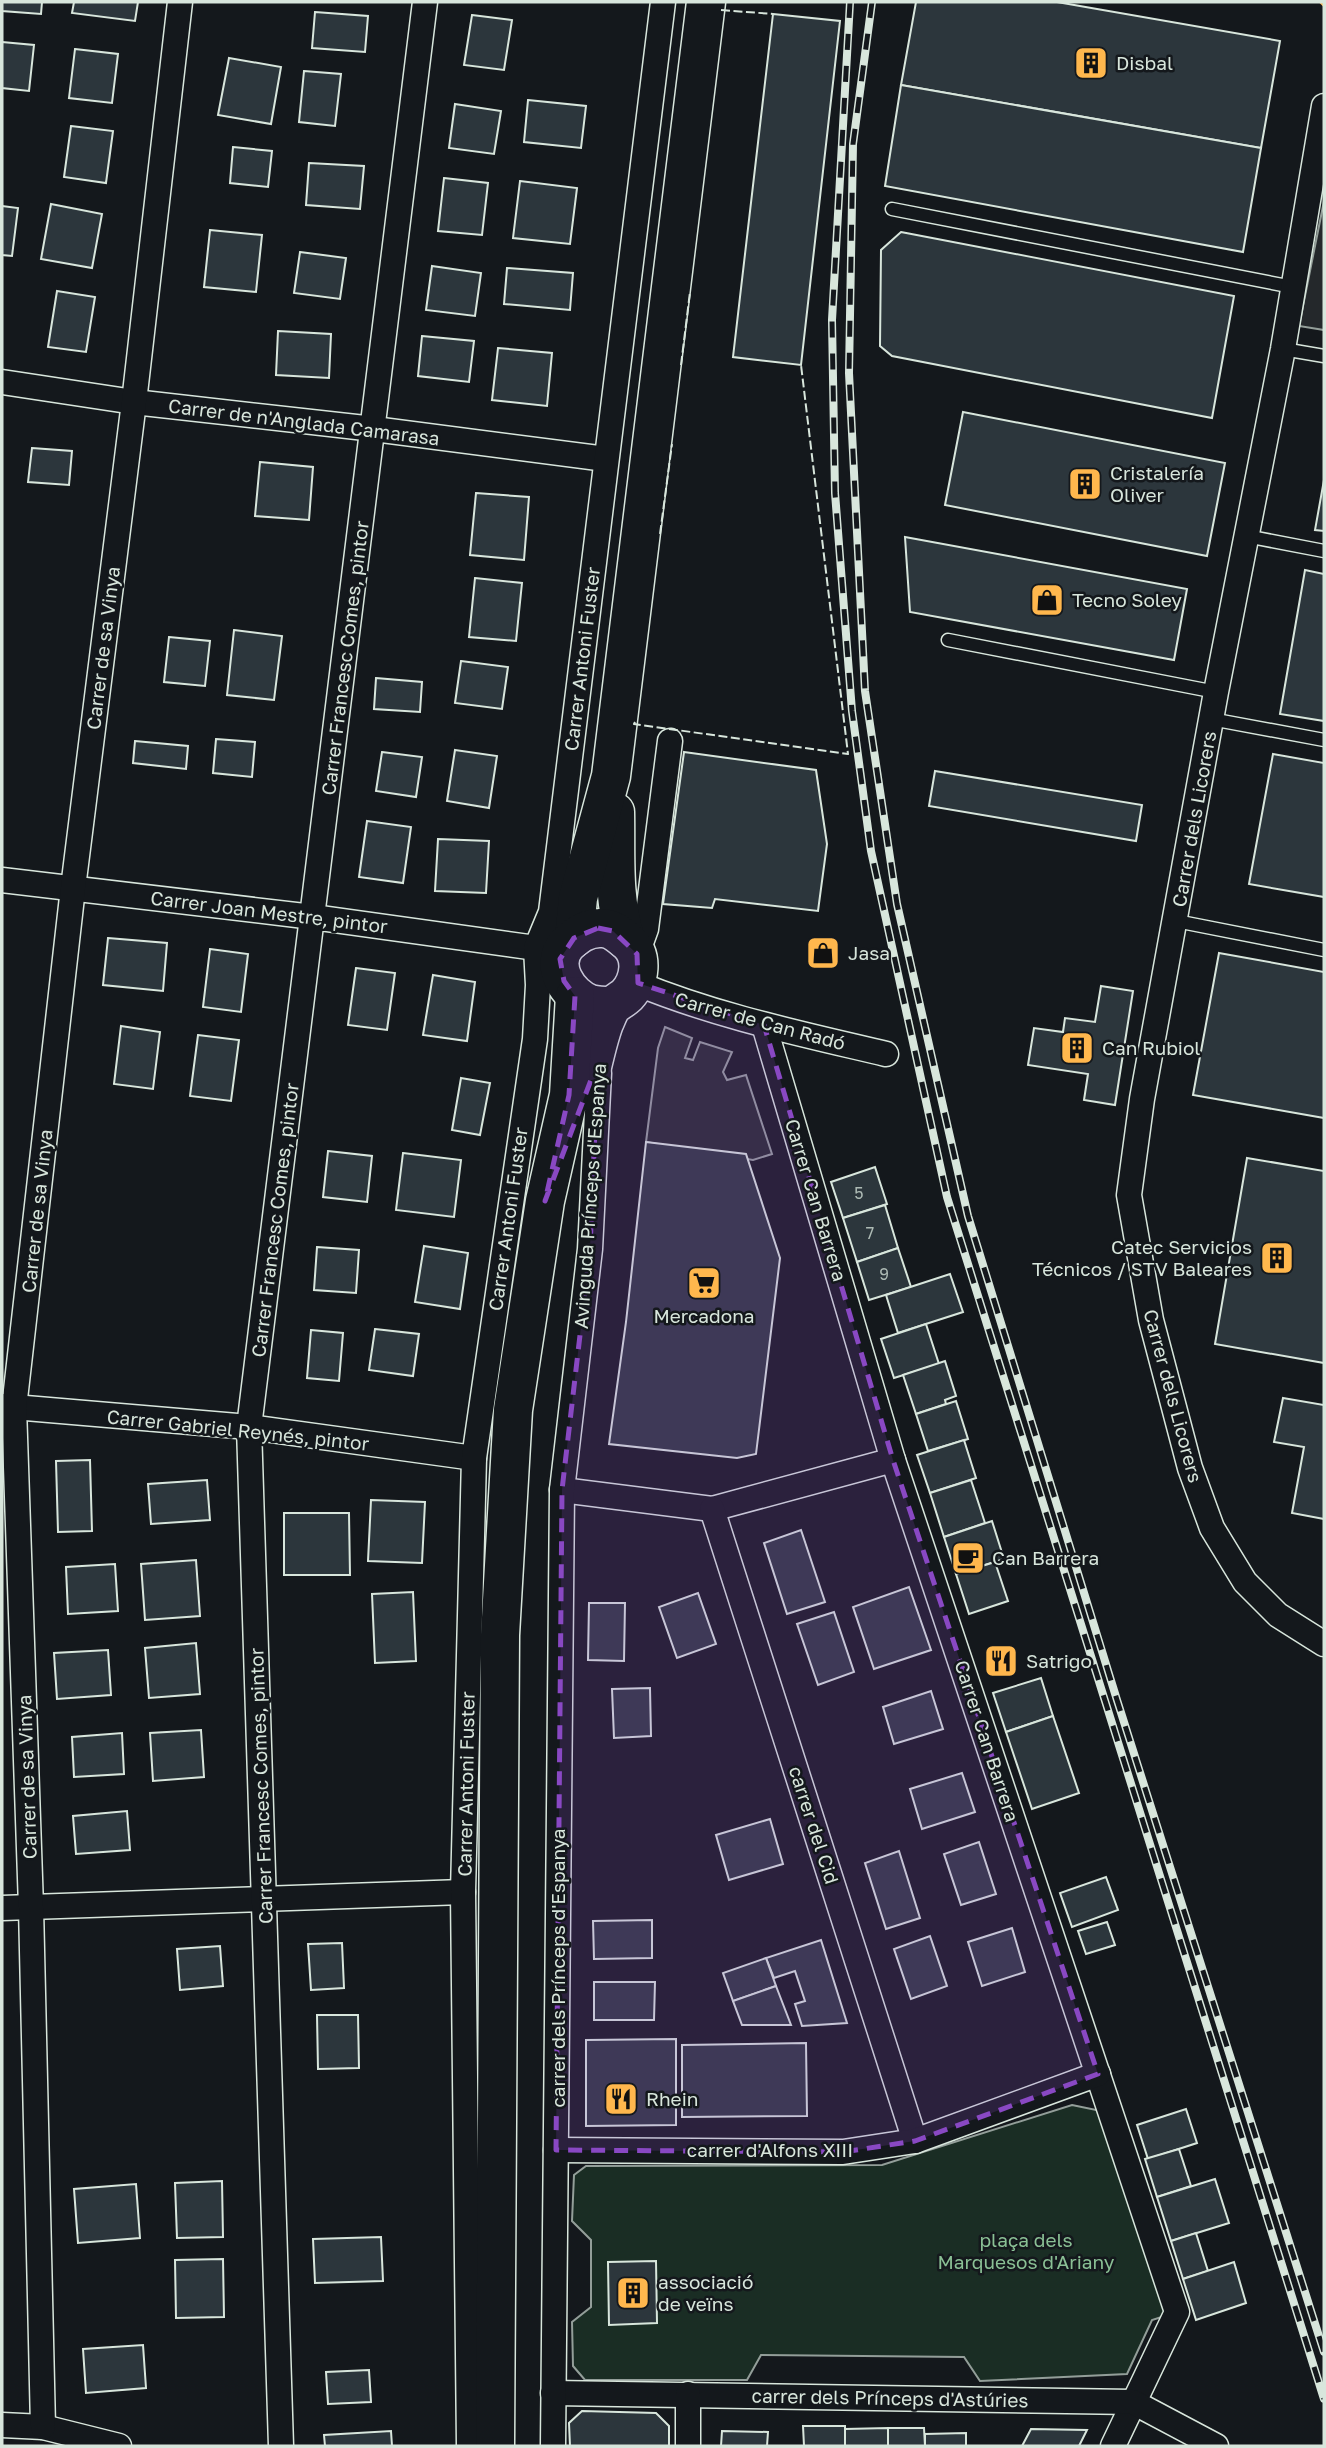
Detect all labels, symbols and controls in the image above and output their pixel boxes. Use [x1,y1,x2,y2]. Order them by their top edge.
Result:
building icon: Disbal [1072,44,1110,82]
place label: Disbal [1116,51,1173,74]
street label: Carrer de n'Anglada Camarasa [167,393,441,450]
place label: Cristalería Oliver [1110,461,1204,506]
building icon: Cristalería Oliver [1066,465,1104,503]
street label: Carrer Francesc Comes, pintor [316,519,373,796]
street label: Carrer de sa Vinya [81,565,124,731]
street label: Carrer Antoni Fuster [559,565,604,752]
shop icon: Tecno Soley [1028,581,1066,619]
place label: Tecno Soley [1072,588,1182,611]
street label: Carrer dels Licorers [1167,729,1220,909]
street label: Carrer Joan Mestre, pintor [149,886,389,938]
shop icon: Jasa [804,934,842,972]
place label: Jasa [848,941,890,964]
street label: Carrer de Can Radó [672,987,848,1054]
building icon: Can Rubiol [1058,1029,1096,1067]
place label: Can Rubiol [1102,1036,1200,1059]
street label: Avinguda Prínceps d'Espanya [569,1063,610,1329]
street label: Carrer Francesc Comes, pintor [246,1081,303,1358]
street label: Carrer Can Barrera [781,1116,852,1284]
street label: Carrer Antoni Fuster [483,1125,532,1312]
street label: Carrer de sa Vinya [16,1128,57,1294]
house number: 5 [854,1183,864,1203]
house number: 7 [866,1223,874,1243]
place label: Catec Servicios Técnicos / STV Baleares [1032,1235,1252,1280]
building icon: Catec Servicios Técnicos / STV Baleares [1258,1239,1296,1277]
supermarket icon: Mercadona [685,1264,723,1302]
house number: 9 [879,1264,889,1284]
place label: Mercadona [653,1304,755,1327]
street label: Carrer dels Licorers [1139,1307,1208,1485]
street label: Carrer Gabriel Reynés, pintor [106,1404,371,1455]
cafe icon: Can Barrera [949,1539,987,1577]
place label: Can Barrera [992,1546,1099,1569]
restaurant icon: Satrigo [982,1642,1020,1680]
street label: Carrer Francesc Comes, pintor [244,1647,277,1924]
place label: Satrigo [1026,1649,1092,1672]
street label: Carrer Can Barrera [950,1657,1024,1825]
street label: Carrer Antoni Fuster [452,1691,479,1877]
street label: Carrer de sa Vinya [12,1694,41,1860]
street label: carrer del Cid [785,1763,844,1886]
street label: carrer dels Prínceps d'Espanya [546,1828,569,2108]
restaurant icon: Rhein [602,2080,640,2118]
place label: Rhein [646,2087,698,2110]
street label: carrer d'Alfons XIII [687,2138,853,2161]
park label: plaça dels Marquesos d'Ariany [937,2228,1115,2273]
place label: associació de veïns [658,2270,753,2315]
building icon: associació de veïns [614,2274,652,2312]
street label: carrer dels Prínceps d'Astúries [751,2384,1029,2411]

